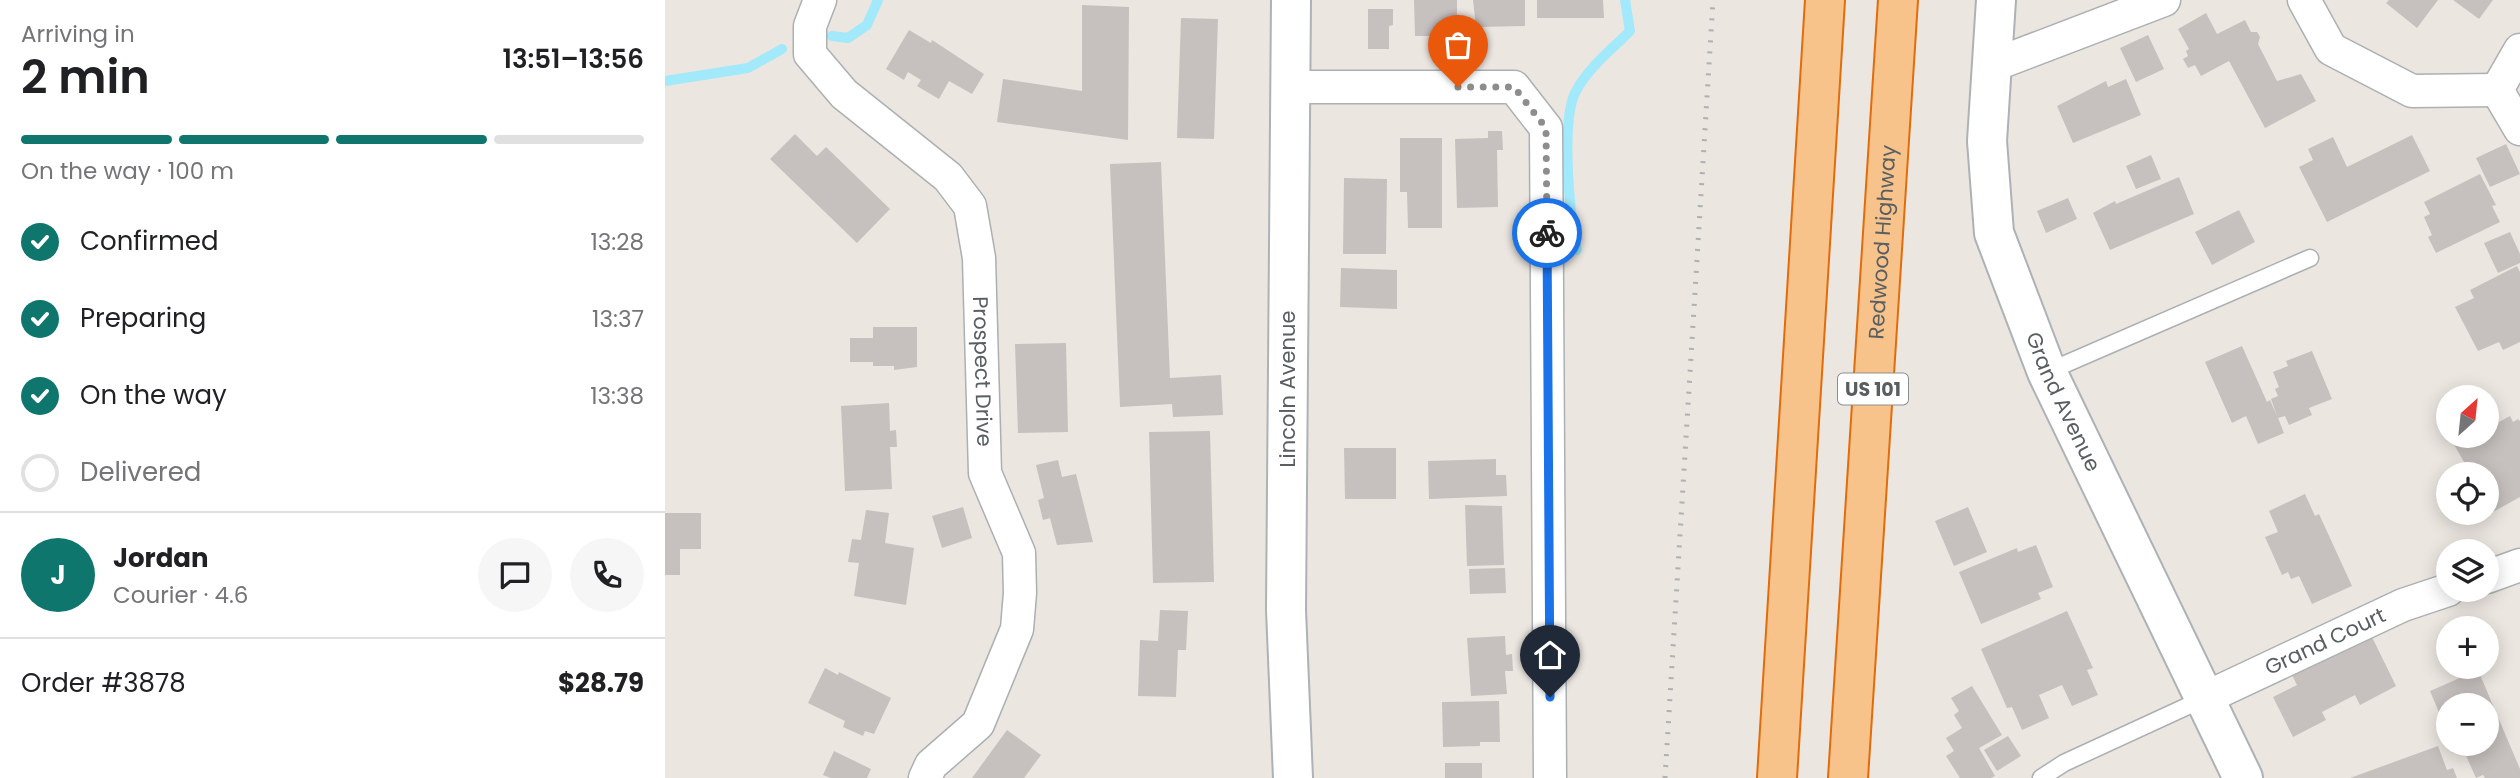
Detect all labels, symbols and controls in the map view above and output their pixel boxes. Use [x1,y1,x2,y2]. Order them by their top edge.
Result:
pin [1428,15,1488,87]
text: Arriving in [21,18,135,50]
icon: bag [1439,26,1477,64]
text: 13:51–13:56 [503,41,644,77]
text: 2 min [21,45,150,109]
street label: Redwood Highway [1861,144,1903,340]
text: On the way · 100 m [21,155,234,187]
courier [1512,198,1582,268]
icon: bike [1528,214,1566,252]
icon: check [21,223,59,261]
text: Confirmed [80,223,218,259]
text: 13:28 [590,226,644,258]
street label: Prospect Drive [966,296,999,447]
icon: check [21,300,59,338]
text: Preparing [80,300,206,336]
text: 13:37 [592,303,644,335]
street label: Lincoln Avenue [1273,311,1302,467]
street label: Grand Avenue [2019,328,2108,476]
road number: US 101 [1838,374,1908,404]
icon: check [21,377,59,415]
text: On the way [80,377,227,413]
text: 13:38 [590,380,644,412]
north arrow [2436,385,2499,448]
map controls [2436,385,2499,756]
text: Delivered [80,454,201,490]
button: locate [2436,462,2499,525]
button: chat [478,538,552,612]
button: phone [570,538,644,612]
button: layers [2436,539,2499,602]
text: Jordan [113,540,209,576]
text: J [50,557,66,593]
text: Courier · 4.6 [113,579,248,611]
street label: Grand Court [2260,600,2390,682]
button: + [2436,616,2499,679]
pin [1520,625,1580,697]
icon: home [1531,636,1569,674]
text: Order #3878 [21,665,186,701]
text: $28.79 [558,665,644,701]
button: − [2436,693,2499,756]

